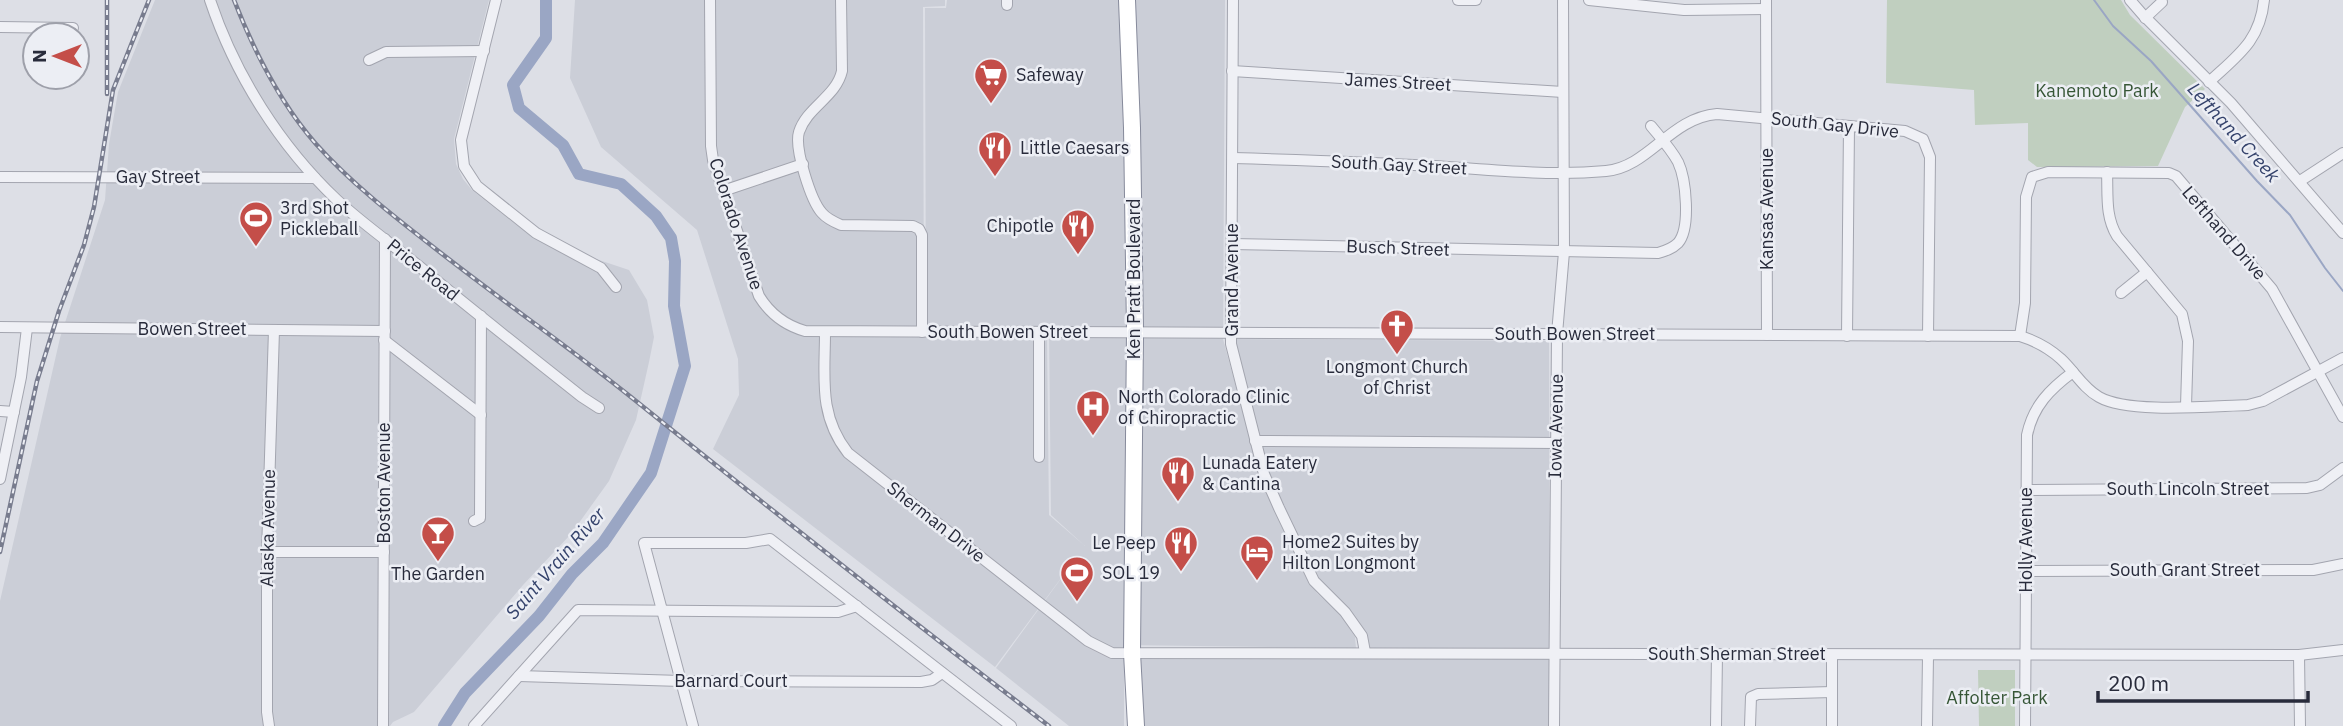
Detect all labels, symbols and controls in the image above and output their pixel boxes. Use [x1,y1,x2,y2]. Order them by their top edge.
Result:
north arrow [21,21,91,91]
text: N [27,49,51,63]
supermarket icon: Safeway [972,56,1010,105]
place label: Safeway [1016,63,1084,86]
street label: James Street [1344,67,1452,96]
water label: Lefthand Creek [2183,77,2286,188]
park label: Kanemoto Park [2035,79,2159,102]
street label: South Gay Drive [1770,106,1900,143]
restaurant icon: Little Caesars [976,129,1014,178]
place label: Little Caesars [1020,136,1129,159]
street label: Kansas Avenue [1755,148,1778,270]
street label: South Gay Street [1330,149,1468,180]
street label: Colorado Avenue [704,155,769,293]
street label: Gay Street [116,165,200,188]
street label: Lefthand Drive [2177,181,2272,285]
place label: 3rd Shot Pickleball [280,196,359,240]
sports icon: 3rd Shot Pickleball [237,199,275,248]
street label: Ken Pratt Boulevard [1122,199,1145,359]
restaurant icon: Chipotle [1059,207,1097,256]
place label: Chipotle [986,214,1054,237]
street label: Grand Avenue [1220,223,1243,337]
street label: Price Road [383,234,464,306]
street label: Busch Street [1346,234,1450,261]
church icon: Longmont Church of Christ [1378,307,1416,356]
street label: Bowen Street [137,317,247,340]
street label: South Bowen Street [928,320,1088,343]
street label: South Bowen Street [1495,322,1655,345]
place label: Longmont Church of Christ [1326,355,1468,399]
street label: Iowa Avenue [1543,373,1568,479]
place label: North Colorado Clinic of Chiropractic [1118,385,1290,429]
hospital icon: North Colorado Clinic of Chiropractic [1074,388,1112,437]
street label: Boston Avenue [372,422,395,544]
place label: Lunada Eatery & Cantina [1202,451,1317,495]
restaurant icon: Lunada Eatery & Cantina [1159,454,1197,503]
street label: Alaska Avenue [255,469,280,587]
street label: Sherman Drive [882,476,990,567]
street label: South Lincoln Street [2106,477,2270,500]
street label: Holly Avenue [2014,487,2037,593]
water label: Saint Vrain River [500,502,611,624]
bar icon: The Garden [419,514,457,563]
restaurant icon: Le Peep [1162,524,1200,573]
place label: Home2 Suites by Hilton Longmont [1282,530,1419,574]
place label: Le Peep [1092,531,1156,554]
hotel icon: Home2 Suites by Hilton Longmont [1238,533,1276,582]
sports icon: SOL 19 [1058,554,1096,603]
street label: South Grant Street [2110,558,2260,581]
place label: SOL 19 [1102,561,1160,584]
place label: The Garden [391,562,485,585]
street label: South Sherman Street [1648,642,1826,665]
scale bar [2098,660,2308,704]
street label: Barnard Court [674,669,788,692]
text: 200 m [2108,669,2169,697]
park label: Affolter Park [1946,686,2048,709]

